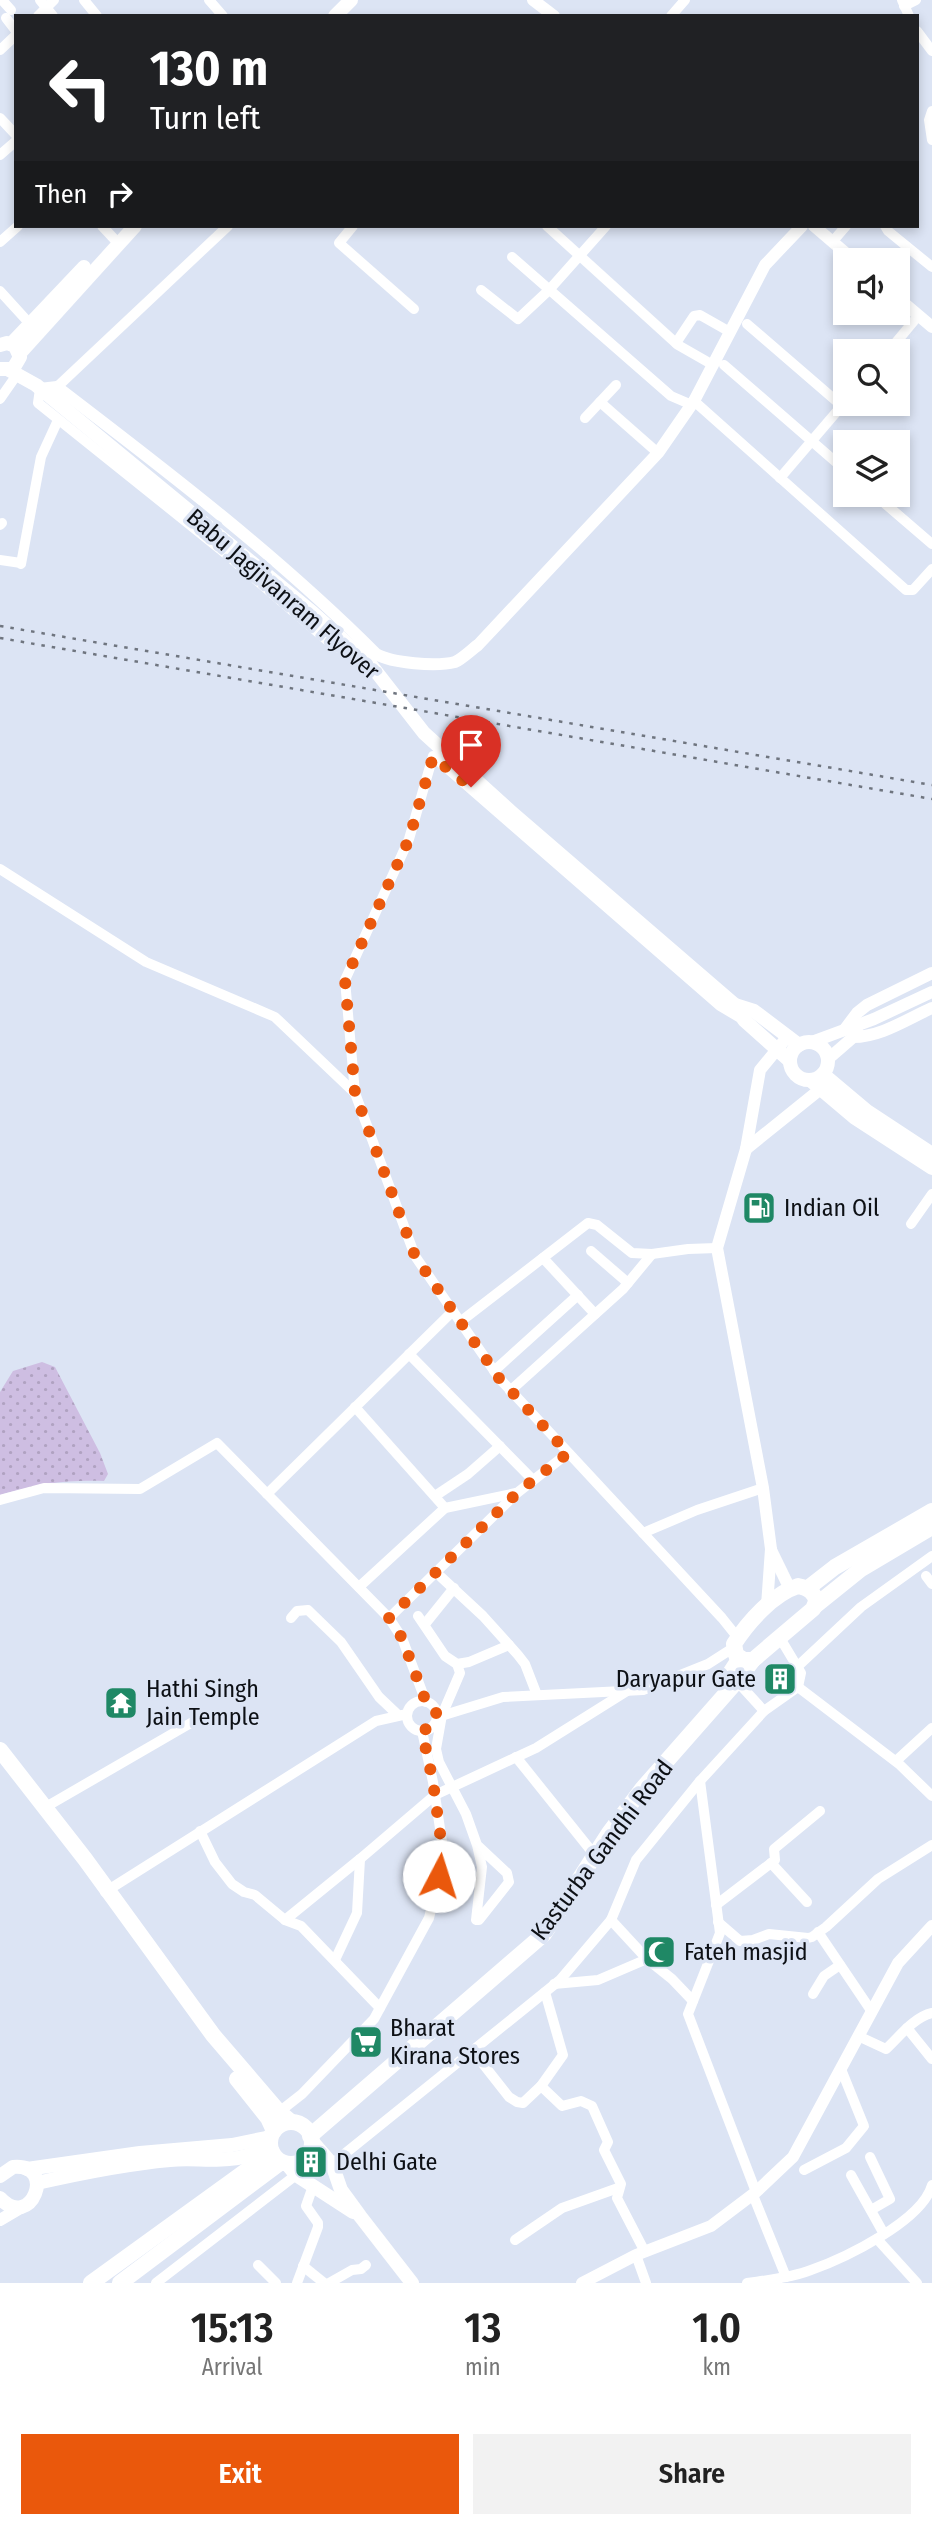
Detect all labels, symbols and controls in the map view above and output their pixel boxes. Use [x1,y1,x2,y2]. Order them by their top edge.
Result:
text: 130 m [150,39,268,98]
icon: left [35,42,126,133]
text: Turn left [150,99,260,137]
icon: right [101,175,139,213]
text: Then [35,179,87,210]
map controls [833,248,910,507]
button: sound [833,248,910,325]
button: search [833,339,910,416]
button: layers [833,430,910,507]
street label: Babu Jagjivanram Flyover [181,503,385,686]
pin [441,715,501,787]
icon: arrive [452,726,490,764]
fuel station icon: Indian Oil [740,1189,778,1227]
place label: Indian Oil [784,1194,879,1222]
building icon: Daryapur Gate [761,1660,799,1698]
place label: Daryapur Gate [616,1665,756,1693]
place label: Hathi Singh Jain Temple [146,1675,260,1731]
temple icon: Hathi Singh Jain Temple [102,1684,140,1722]
street label: Kasturba Gandhi Road [525,1754,679,1946]
position arrow [402,1839,476,1913]
mosque icon: Fateh masjid [640,1933,678,1971]
place label: Fateh masjid [684,1938,808,1966]
place label: Bharat Kirana Stores [390,2014,520,2070]
supermarket icon: Bharat Kirana Stores [347,2023,385,2061]
building icon: Delhi Gate [292,2143,330,2181]
place label: Delhi Gate [336,2148,437,2176]
text: 15:13 [191,2303,274,2353]
text: 13 [464,2303,501,2353]
text: 1.0 [692,2303,741,2353]
text: Arrival [202,2353,263,2381]
text: min [465,2353,501,2381]
text: km [703,2353,731,2381]
button: Exit [21,2434,459,2514]
button: Share [473,2434,911,2514]

